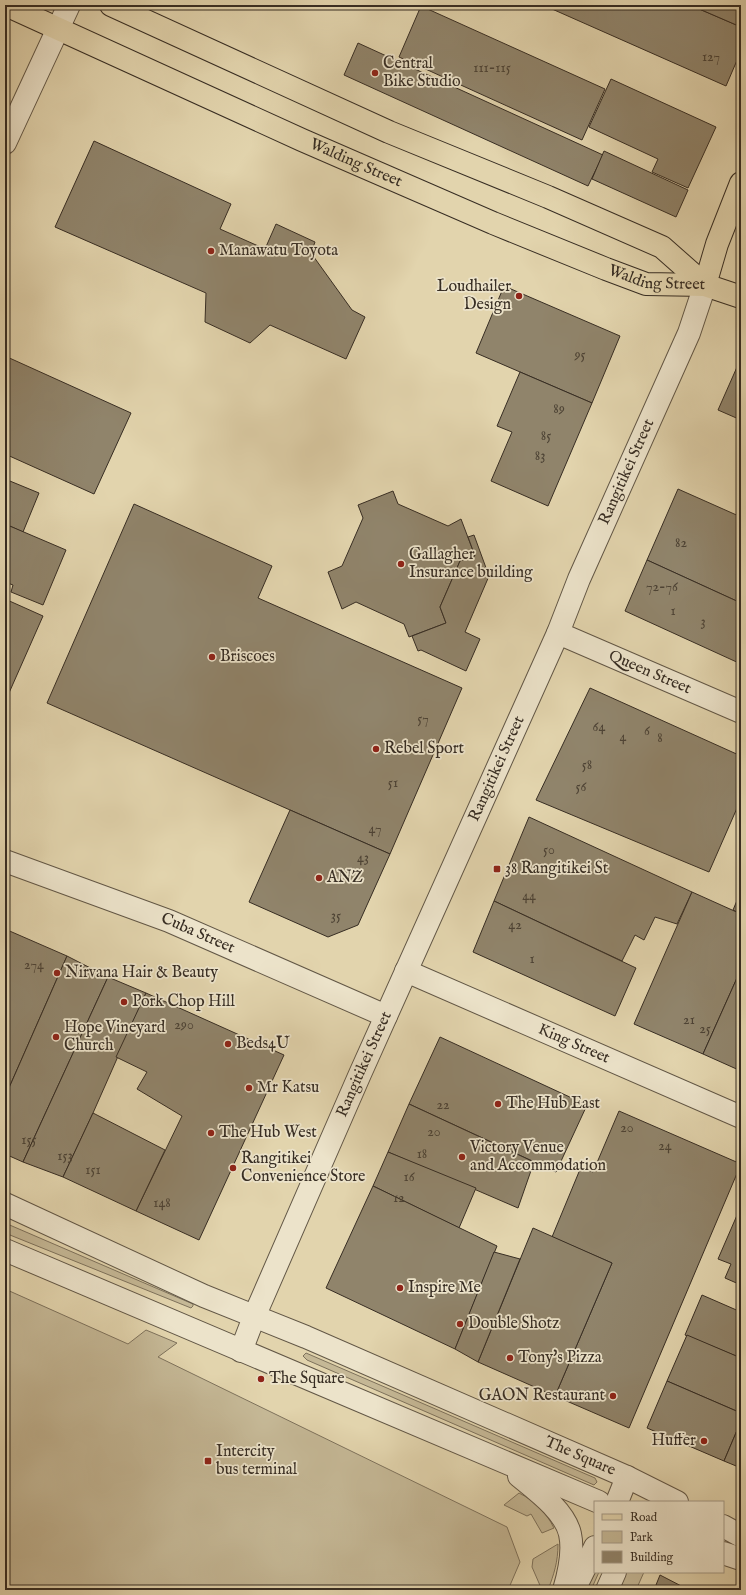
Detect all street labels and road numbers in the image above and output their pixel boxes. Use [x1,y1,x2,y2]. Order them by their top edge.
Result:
street label: Walding Street [307,135,406,192]
street label: Walding Street [605,261,706,295]
street label: Rangitikei Street [594,416,659,528]
street label: Queen Street [606,646,695,699]
street label: Rangitikei Street [465,712,530,825]
street label: Cuba Street [158,909,238,959]
street label: Rangitikei Street [332,1008,397,1120]
street label: King Street [535,1020,613,1069]
street label: The Square [541,1432,619,1481]

